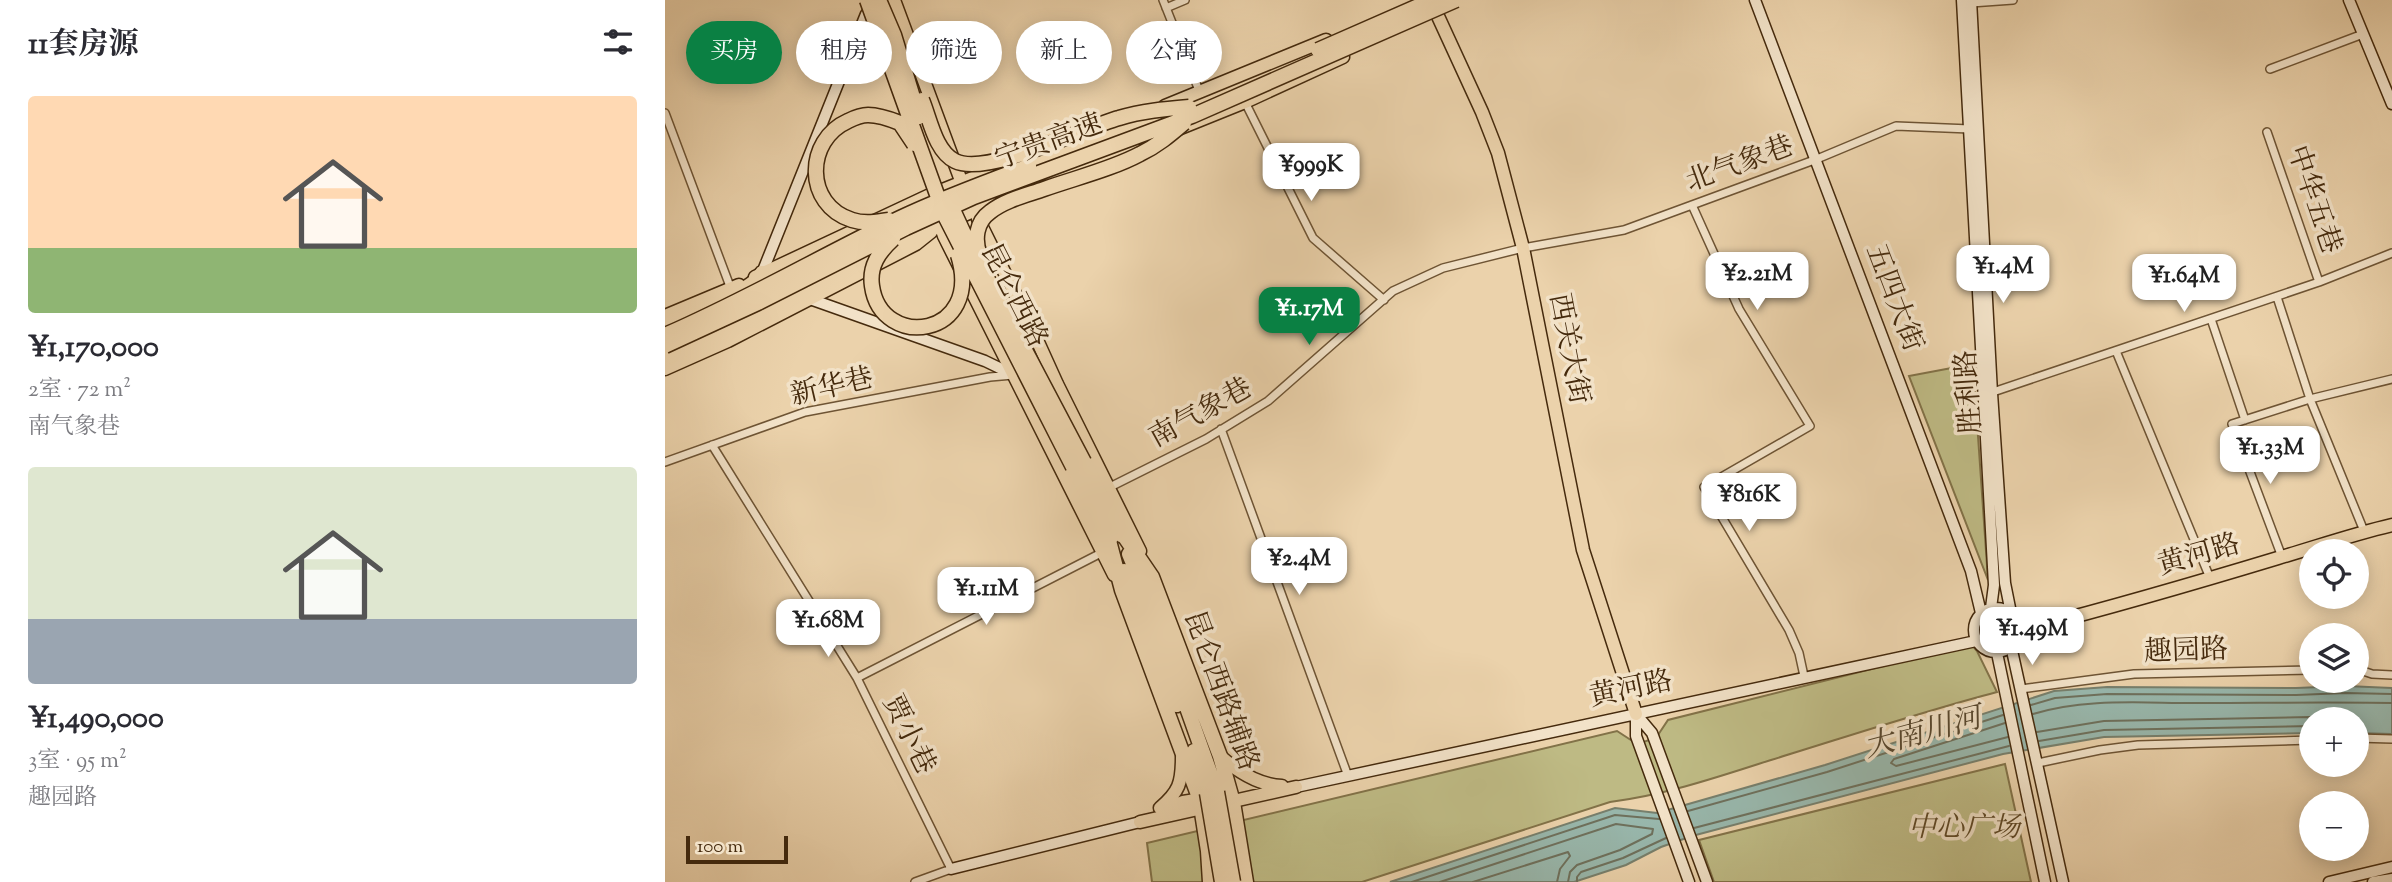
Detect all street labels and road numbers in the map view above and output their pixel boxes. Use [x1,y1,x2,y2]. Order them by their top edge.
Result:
street label: 宁贵高速 [990,105,1108,181]
street label: 北气象巷 [1681,127,1799,203]
street label: 中华五巷 [2276,141,2350,259]
street label: 昆仑西路 [970,237,1056,355]
street label: 五四大街 [1854,239,1932,357]
street label: 西关大街 [1538,290,1598,408]
street label: 胜利路 [1947,349,1993,435]
street label: 新华巷 [787,359,877,417]
street label: 南气象巷 [1142,369,1260,459]
street label: 黄河路 [2153,525,2245,587]
street label: 昆仑西路辅路 [1172,605,1268,777]
street label: 趣园路 [2143,631,2229,673]
street label: 黄河路 [1586,662,1676,718]
street label: 贾小巷 [872,688,944,782]

